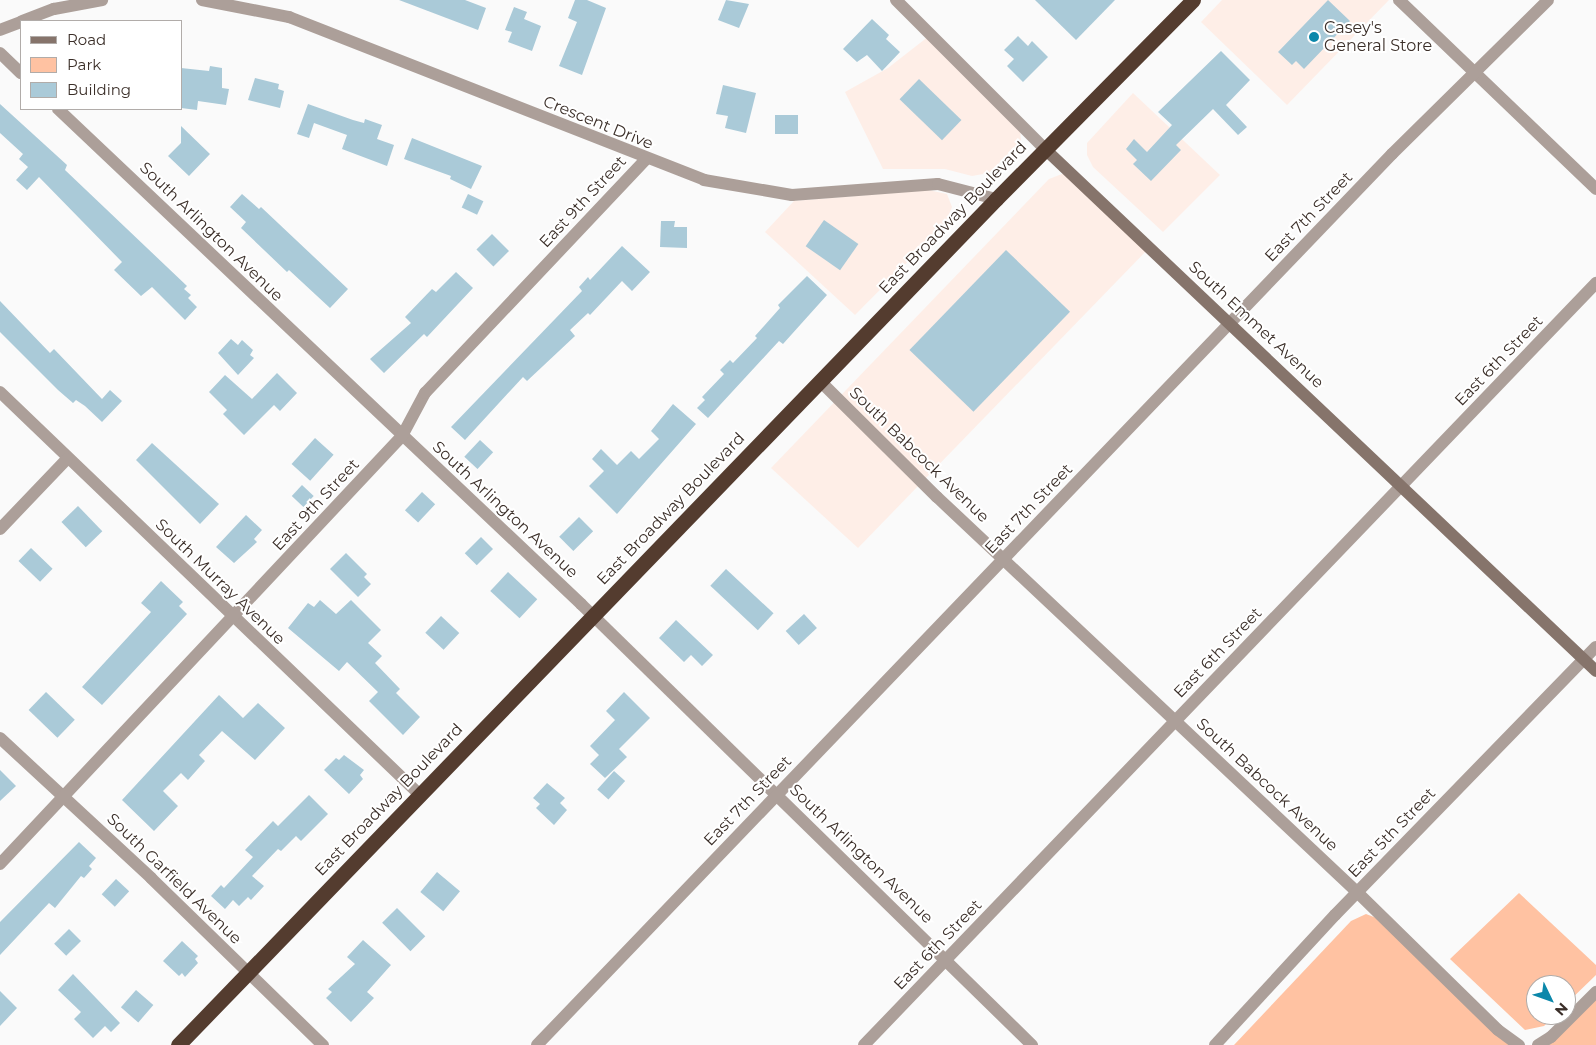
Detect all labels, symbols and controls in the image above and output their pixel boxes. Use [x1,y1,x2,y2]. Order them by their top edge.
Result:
place label: Casey's General Store [1324,18,1432,56]
legend [20,20,182,110]
text: Road [67,30,106,49]
marker: Casey's General Store [1308,31,1320,43]
text: Park [67,55,101,74]
text: Building [67,80,131,99]
street label: Crescent Drive [540,92,656,154]
street label: East Broadway Boulevard [875,138,1031,298]
street label: East 9th Street [536,152,630,252]
street label: South Arlington Avenue [135,158,287,306]
street label: East 7th Street [1261,168,1357,266]
street label: South Emmet Avenue [1185,257,1327,393]
street label: East 6th Street [1451,312,1547,410]
street label: South Babcock Avenue [845,383,993,527]
street label: East Broadway Boulevard [593,429,749,589]
street label: South Arlington Avenue [428,438,582,582]
street label: East 9th Street [269,455,363,555]
street label: East 7th Street [981,460,1077,558]
street label: South Murray Avenue [151,515,289,649]
street label: East 6th Street [1170,604,1266,702]
street label: South Babcock Avenue [1192,714,1342,856]
street label: East Broadway Boulevard [311,720,467,880]
street label: East 7th Street [700,752,796,850]
street label: South Arlington Avenue [785,780,937,928]
street label: East 5th Street [1344,784,1440,882]
street label: South Garfield Avenue [103,810,245,948]
street label: East 6th Street [890,896,986,994]
north arrow [1526,975,1576,1025]
text: N [1551,999,1572,1020]

